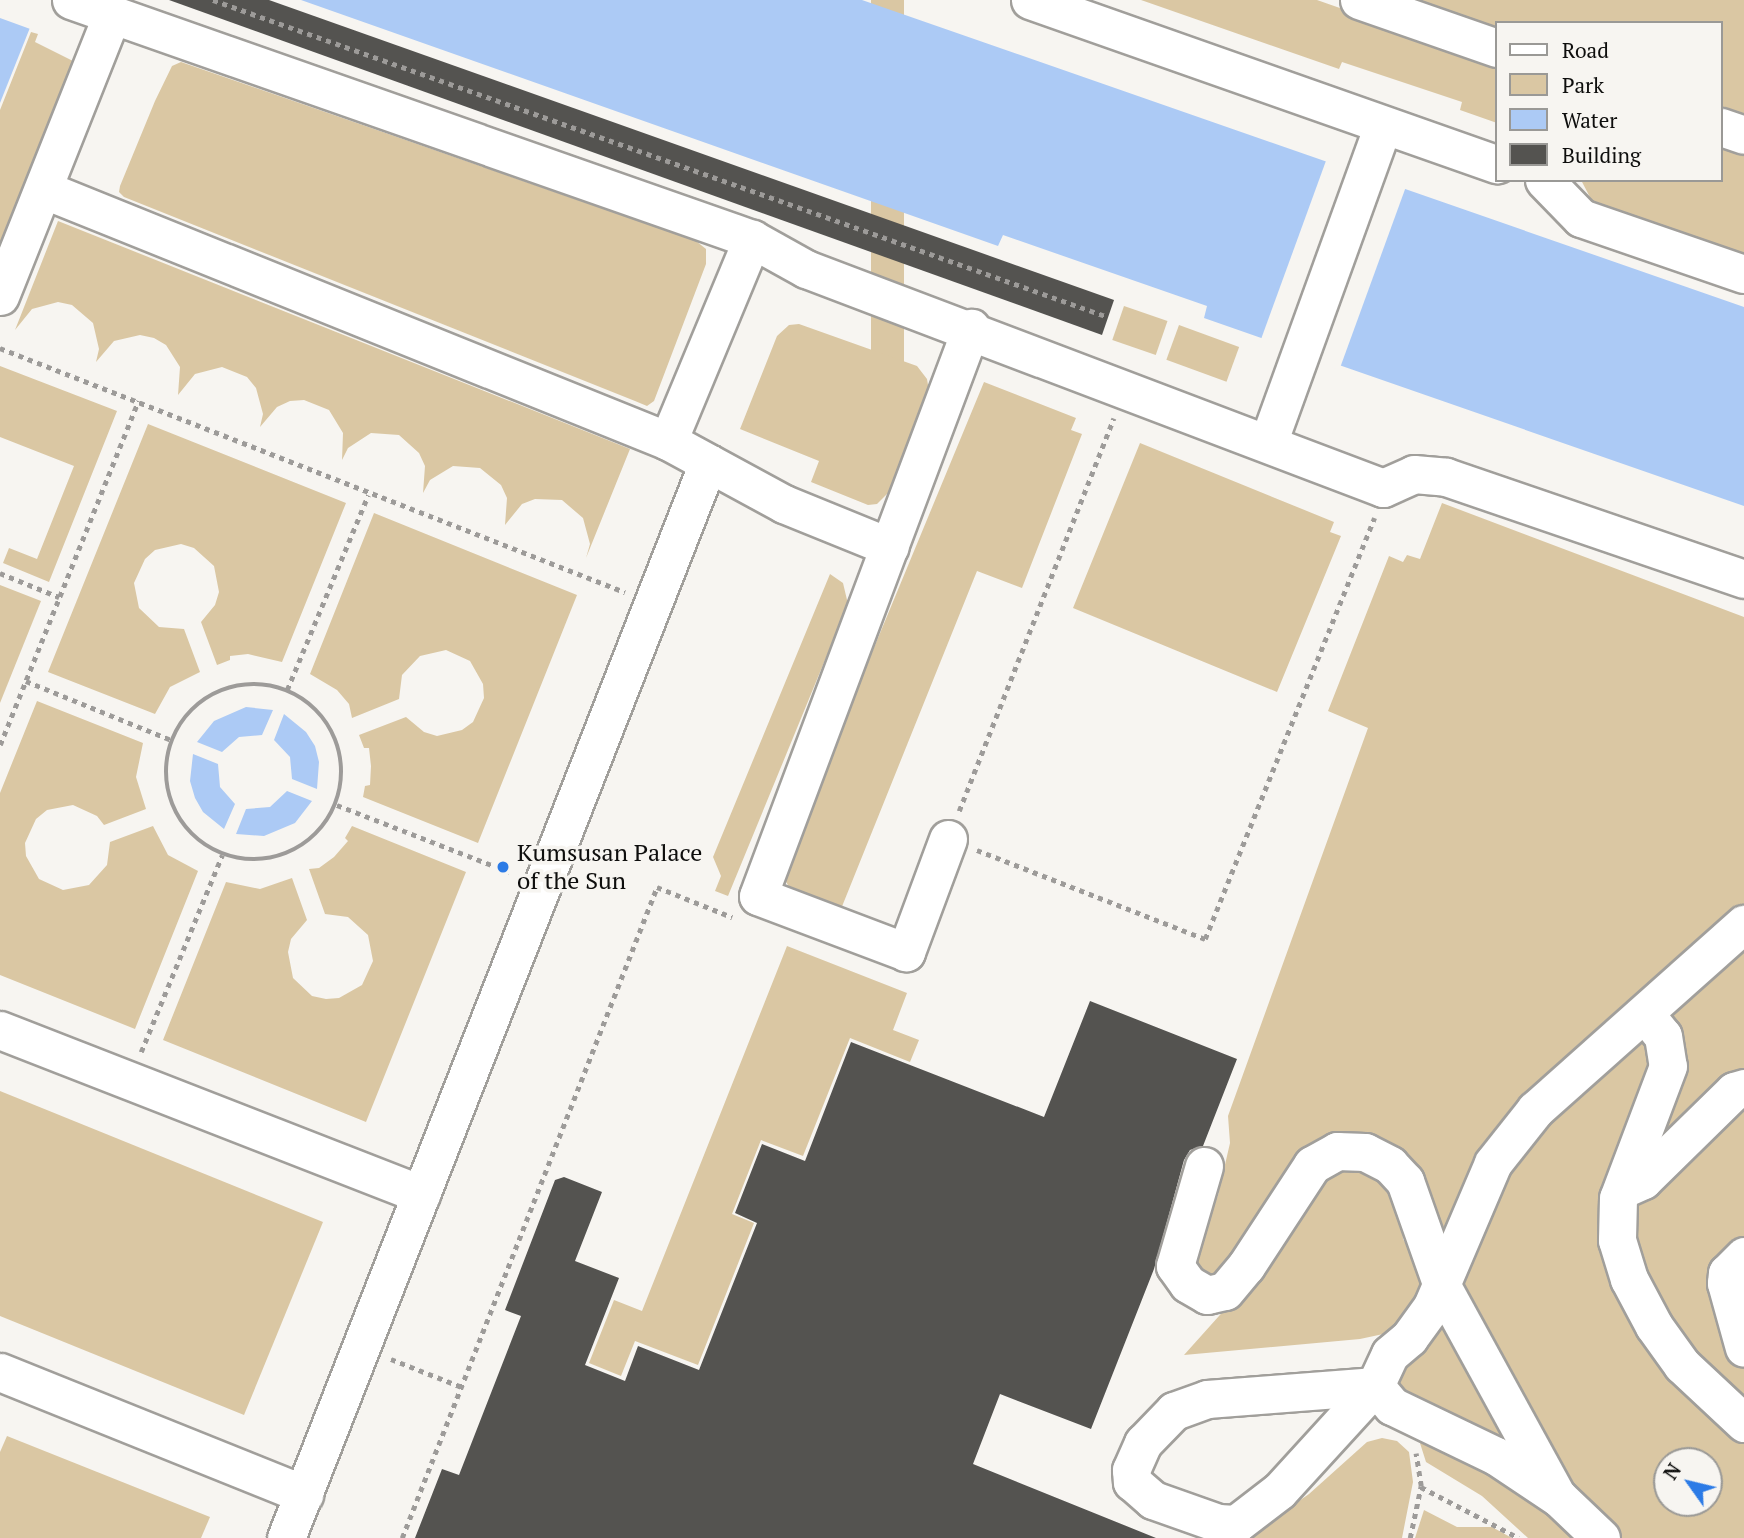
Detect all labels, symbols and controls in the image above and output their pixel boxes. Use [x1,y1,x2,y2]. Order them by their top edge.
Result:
legend [1496,21,1723,182]
text: Road [1562,36,1609,64]
text: Park [1562,71,1604,99]
text: Water [1562,106,1617,134]
text: Building [1562,141,1641,169]
place label: Kumsusan Palace of the Sun [517,839,702,895]
marker: Kumsusan Palace of the Sun [495,859,511,875]
north arrow [1653,1447,1723,1517]
text: N [1657,1458,1686,1484]

